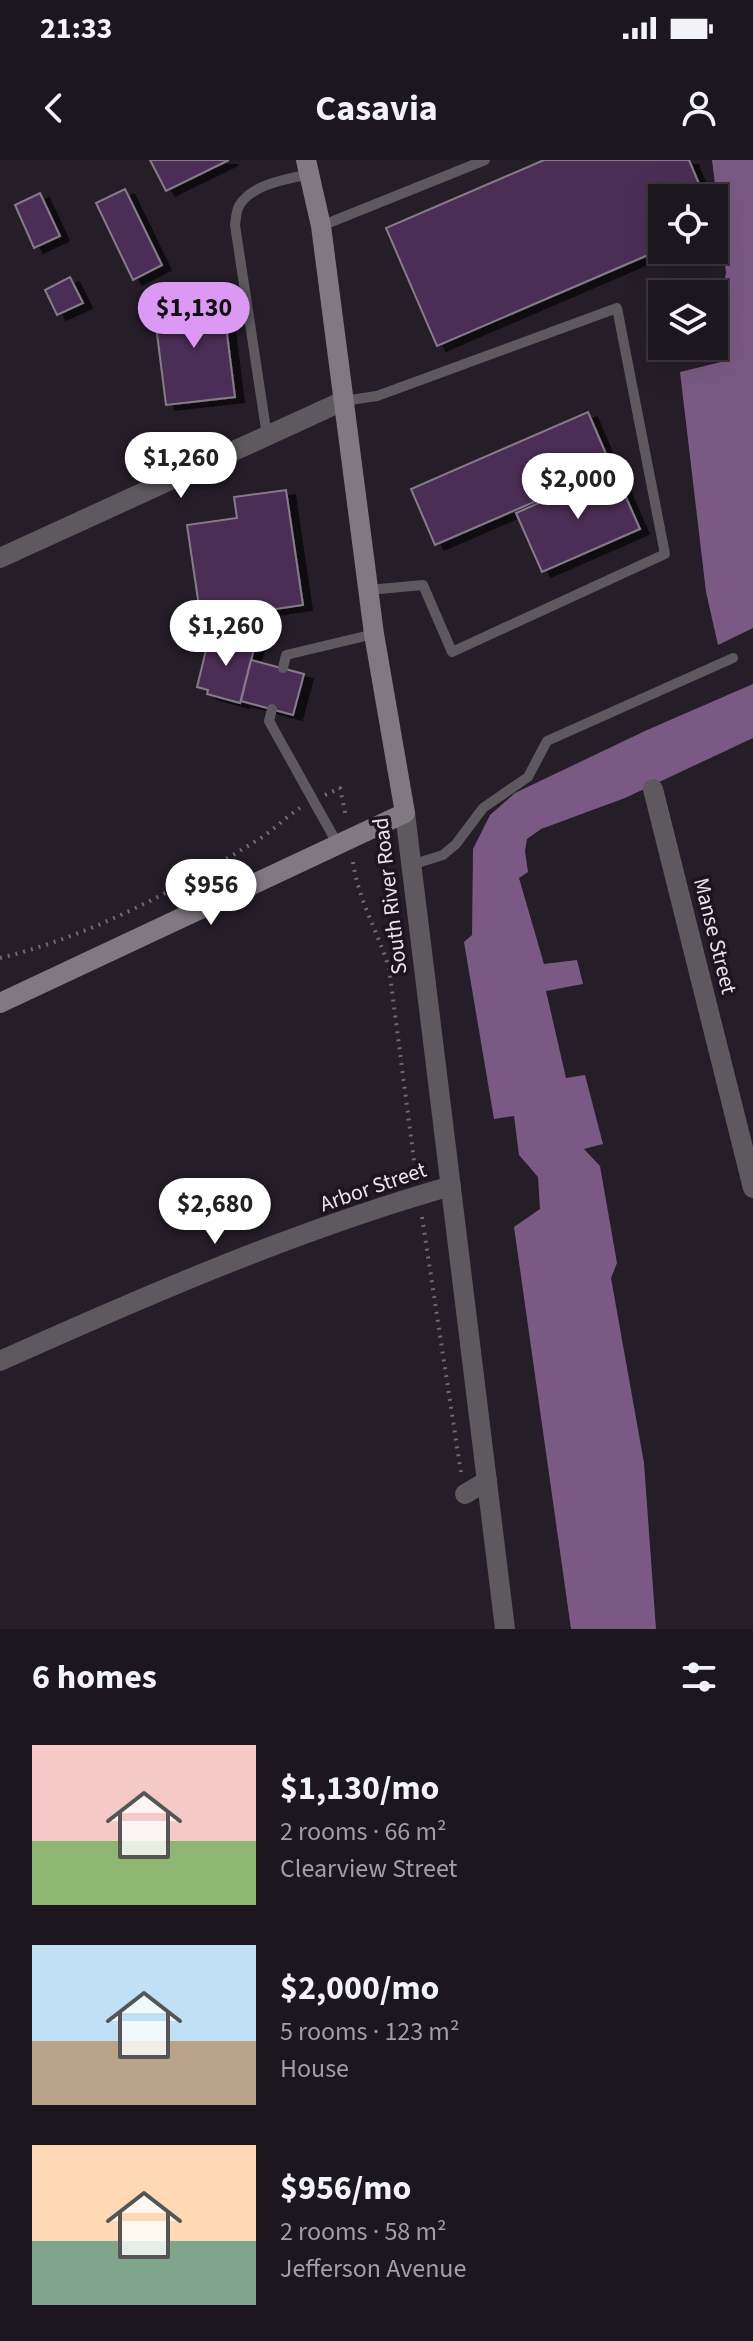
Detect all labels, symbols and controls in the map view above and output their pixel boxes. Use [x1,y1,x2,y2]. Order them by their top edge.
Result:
text: 21:33 [40,7,112,50]
text: Casavia [315,83,438,134]
icon: back [32,86,76,130]
icon: person [677,86,721,130]
map controls [648,184,728,360]
button: locate [648,184,728,264]
button: layers [648,280,728,360]
pin: $1,130 [129,282,259,350]
text: $1,130 [156,289,232,326]
pin: $1,260 [116,432,246,500]
text: $1,260 [143,439,219,476]
pin: $2,000 [513,453,643,521]
text: $2,000 [540,460,616,497]
pin: $1,260 [161,600,291,668]
text: $1,260 [188,607,264,644]
street label: South River Road [365,816,415,976]
pin: $956 [164,859,258,927]
text: $956 [184,866,238,903]
street label: Manse Street [685,875,745,998]
street label: Arbor Street [315,1154,431,1220]
pin: $2,680 [150,1178,280,1246]
text: $2,680 [177,1185,253,1222]
text: 6 homes [32,1653,157,1702]
icon: filters [677,1655,721,1699]
text: $1,130/mo [280,1764,440,1813]
icon: home [96,1777,192,1873]
text: 2 rooms · 66 m² [280,1813,447,1850]
text: Clearview Street [280,1850,457,1887]
text: $2,000/mo [280,1964,440,2013]
icon: home [96,1977,192,2073]
text: 5 rooms · 123 m² [280,2013,459,2050]
text: House [280,2050,349,2087]
text: $956/mo [280,2164,411,2213]
icon: home [96,2177,192,2273]
text: 2 rooms · 58 m² [280,2213,447,2250]
text: Jefferson Avenue [280,2250,466,2287]

